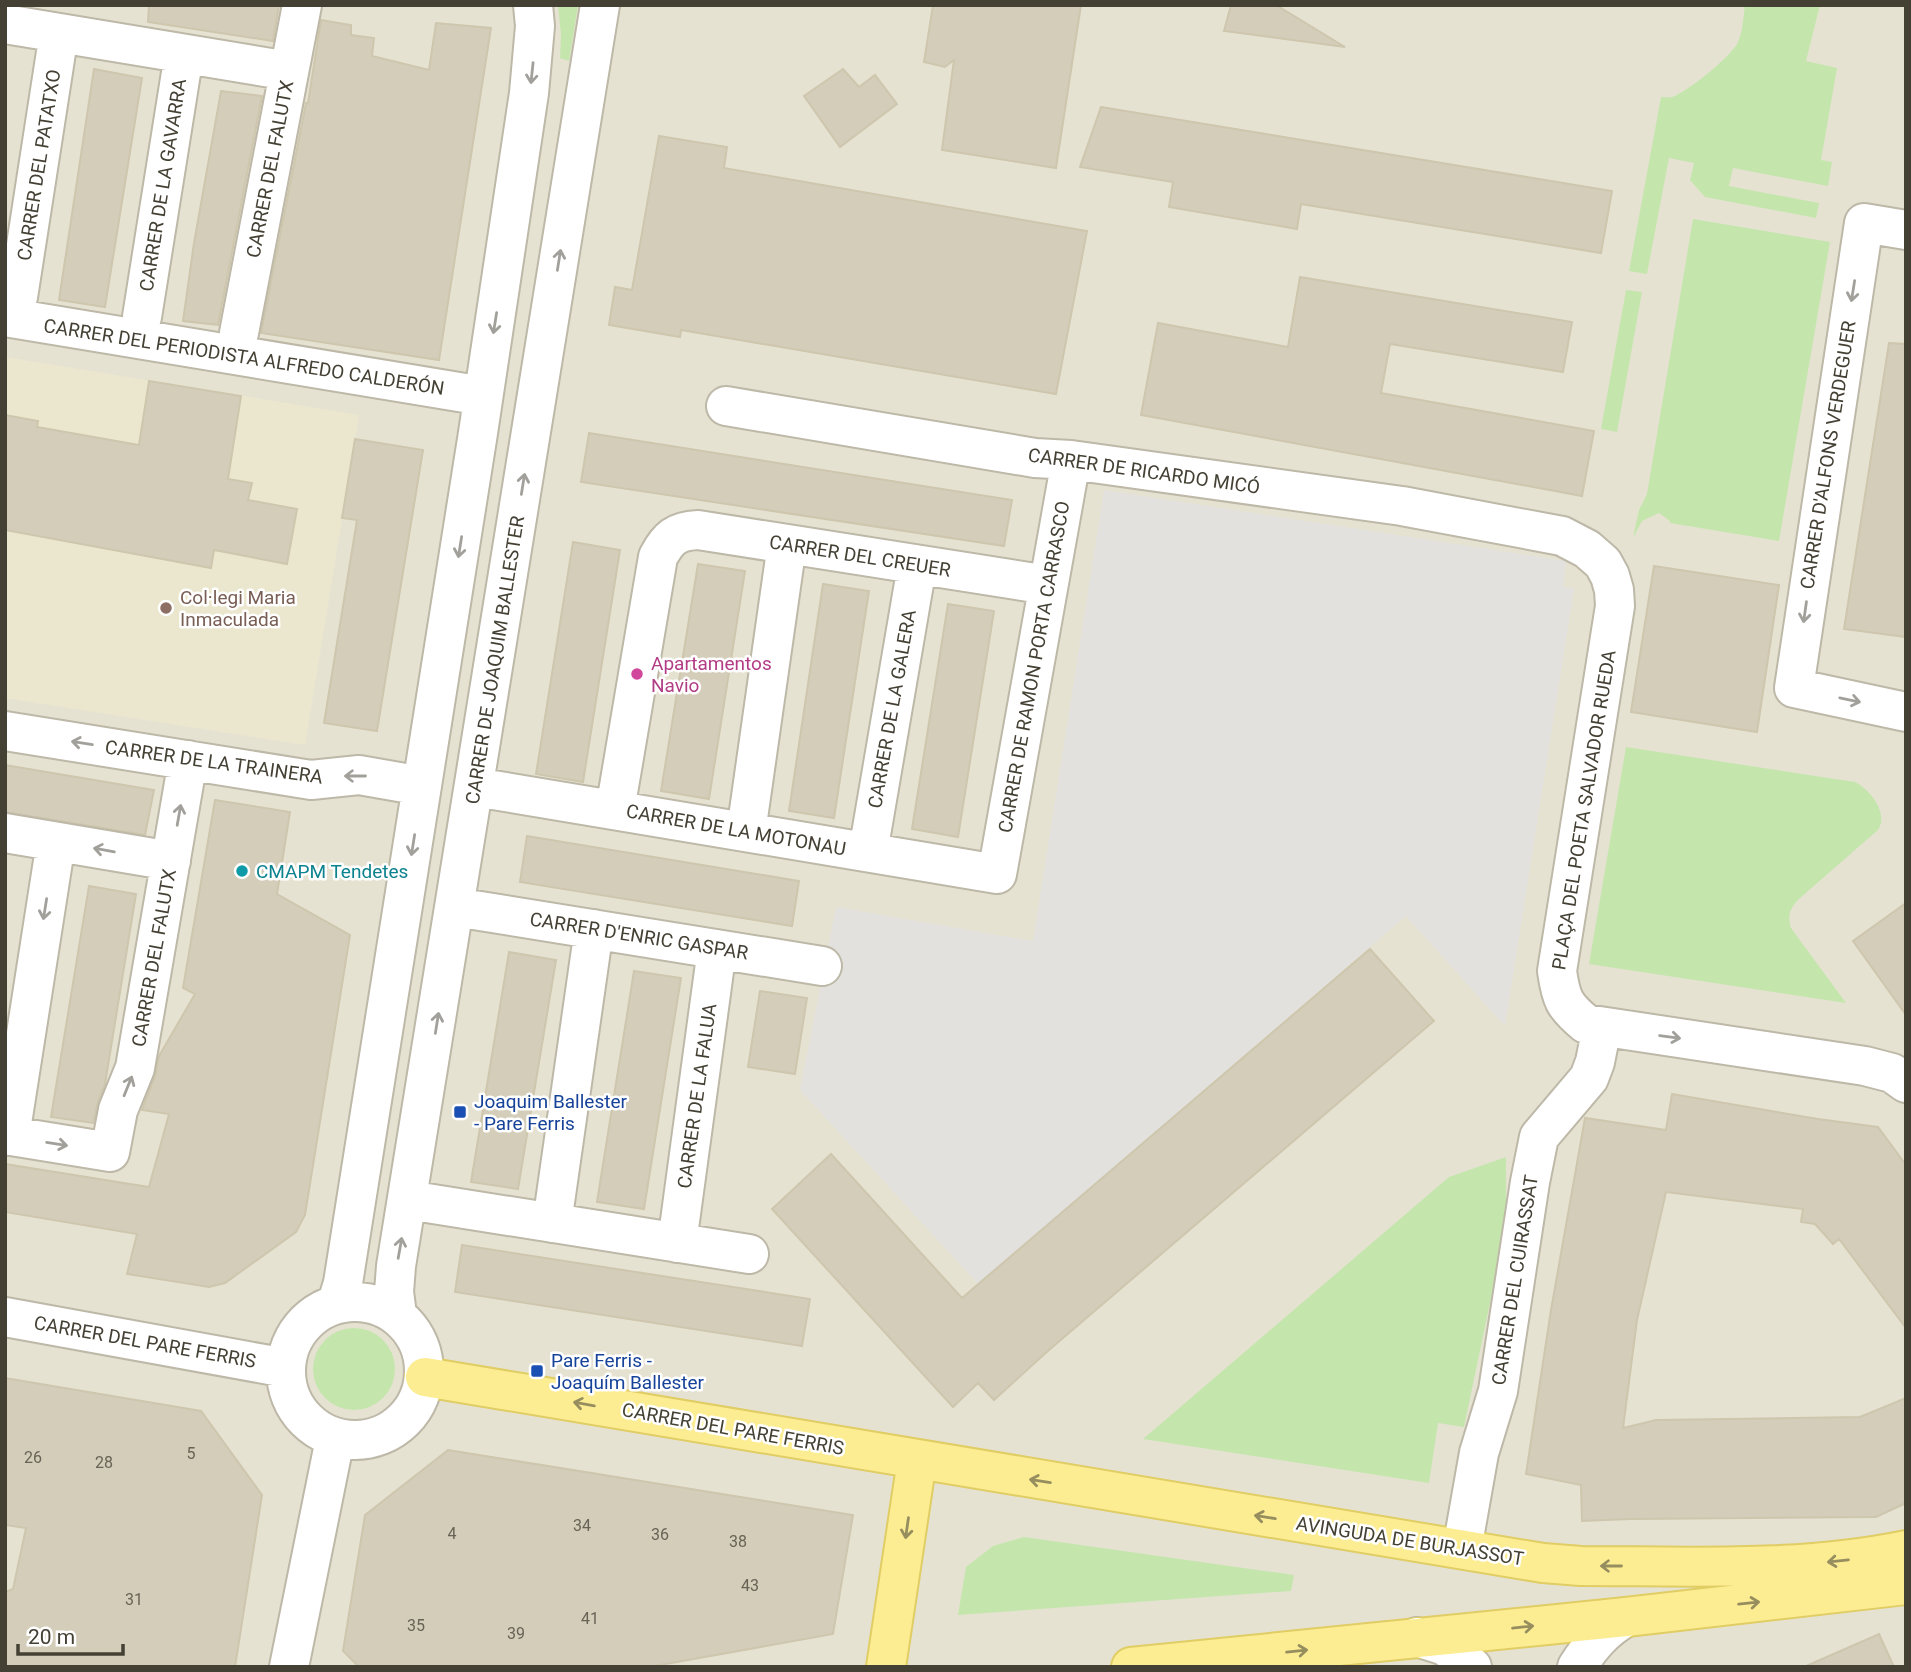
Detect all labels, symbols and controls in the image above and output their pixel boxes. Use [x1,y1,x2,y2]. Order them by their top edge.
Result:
one-way arrow [525,61,538,84]
street label: CARRER DEL PATATXO [13,68,65,262]
street label: CARRER DE LA GAVARRA [135,76,191,293]
street label: CARRER DEL FALUTX [242,78,299,260]
one-way arrow [553,249,566,272]
one-way arrow [1846,279,1859,301]
one-way arrow [488,311,501,333]
street label: CARRER DEL PERIODISTA ALFREDO CALDERÓN [42,314,446,400]
street label: CARRER D'ALFONS VERDEGUER [1795,319,1861,591]
street label: CARRER DE RICARDO MICÓ [1026,443,1262,499]
one-way arrow [517,473,530,496]
street label: CARRER DE RAMON PORTA CARRASCO [993,499,1075,835]
street label: CARRER DE JOAQUIM BALLESTER [461,514,529,806]
street label: CARRER DEL CREUER [768,530,953,582]
one-way arrow [453,535,466,558]
place label: Col·legi Maria Inmaculada [180,586,296,631]
marker: Col·legi Maria Inmaculada [158,600,174,616]
one-way arrow [1798,601,1811,623]
street label: CARRER DE LA GALERA [863,607,921,810]
street label: PLAÇA DEL POETA SALVADOR RUEDA [1547,648,1621,972]
place label: Apartamentos Navio [651,652,772,697]
marker: Apartamentos Navio [629,666,645,682]
one-way arrow [1838,693,1861,707]
street label: CARRER DE LA TRAINERA [104,735,325,789]
one-way arrow [71,736,94,749]
one-way arrow [344,769,367,783]
street label: CARRER DE LA MOTONAU [624,799,848,861]
one-way arrow [173,804,186,827]
one-way arrow [406,833,419,856]
one-way arrow [93,843,115,856]
place label: CMAPM Tendetes [256,860,408,883]
marker: CMAPM Tendetes [234,863,250,879]
street label: CARRER DEL FALUTX [127,867,181,1049]
one-way arrow [38,897,51,920]
street label: CARRER D'ENRIC GASPAR [528,907,750,965]
street label: CARRER DE LA FALUA [673,1001,721,1190]
one-way arrow [431,1012,444,1035]
one-way arrow [1658,1031,1681,1044]
one-way arrow [122,1076,135,1098]
place label: Joaquim Ballester - Pare Ferris [474,1090,628,1135]
marker: Joaquim Ballester - Pare Ferris [452,1104,468,1120]
one-way arrow [46,1138,68,1151]
street label: CARRER DEL CUIRASSAT [1487,1173,1543,1387]
one-way arrow [393,1237,407,1260]
street label: CARRER DEL PARE FERRIS [32,1311,258,1373]
place label: Pare Ferris - Joaquím Ballester [551,1349,705,1394]
marker: Pare Ferris - Joaquím Ballester [529,1363,545,1379]
one-way arrow [573,1397,596,1410]
street label: CARRER DEL PARE FERRIS [620,1398,846,1460]
house number: 5 [187,1444,196,1463]
house number: 26 [24,1448,42,1467]
house number: 28 [95,1453,113,1472]
one-way arrow [1030,1474,1052,1487]
one-way arrow [1254,1510,1277,1523]
street label: AVINGUDA DE BURJASSOT [1294,1512,1526,1570]
house number: 34 [573,1516,591,1535]
one-way arrow [900,1516,913,1539]
house number: 4 [448,1524,457,1543]
house number: 36 [651,1525,669,1544]
house number: 38 [729,1532,747,1551]
one-way arrow [1828,1554,1850,1567]
one-way arrow [1600,1559,1623,1573]
house number: 43 [741,1576,759,1595]
house number: 31 [125,1590,143,1609]
one-way arrow [1737,1597,1760,1610]
house number: 41 [581,1609,599,1628]
scale bar [18,1612,122,1656]
house number: 35 [407,1616,425,1635]
one-way arrow [1511,1620,1534,1633]
house number: 39 [507,1624,525,1643]
text: 20 m [28,1625,75,1649]
one-way arrow [1285,1644,1308,1657]

